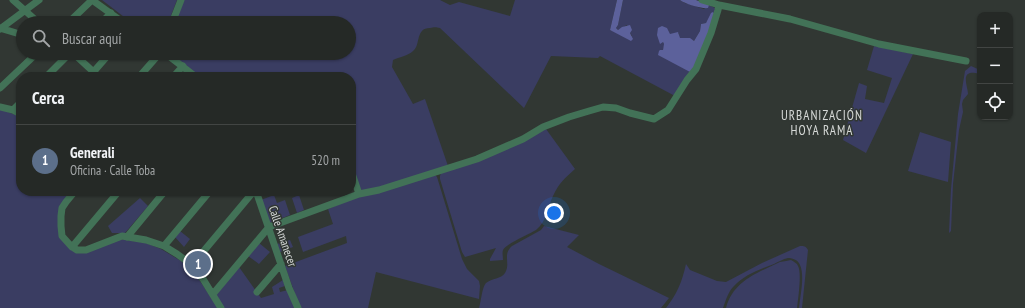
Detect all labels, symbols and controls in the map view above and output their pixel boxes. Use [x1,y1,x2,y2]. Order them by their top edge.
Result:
map controls [977,12,1013,120]
button: + [977,12,1013,48]
search box [16,16,356,60]
icon: search [30,27,52,49]
text: Buscar aquí [62,29,122,48]
button: − [977,48,1013,84]
button: locate [977,84,1013,120]
text: Cerca [32,87,65,109]
district label: URBANIZACIÓN HOYA RAMA [781,107,863,139]
text: Generali [70,143,115,162]
text: 1 [42,152,48,169]
text: 520 m [311,152,340,169]
text: Oficina · Calle Toba [70,162,155,179]
street label: Calle Amanecer [266,203,301,269]
your location [544,203,564,223]
pin: 1 [185,249,211,279]

